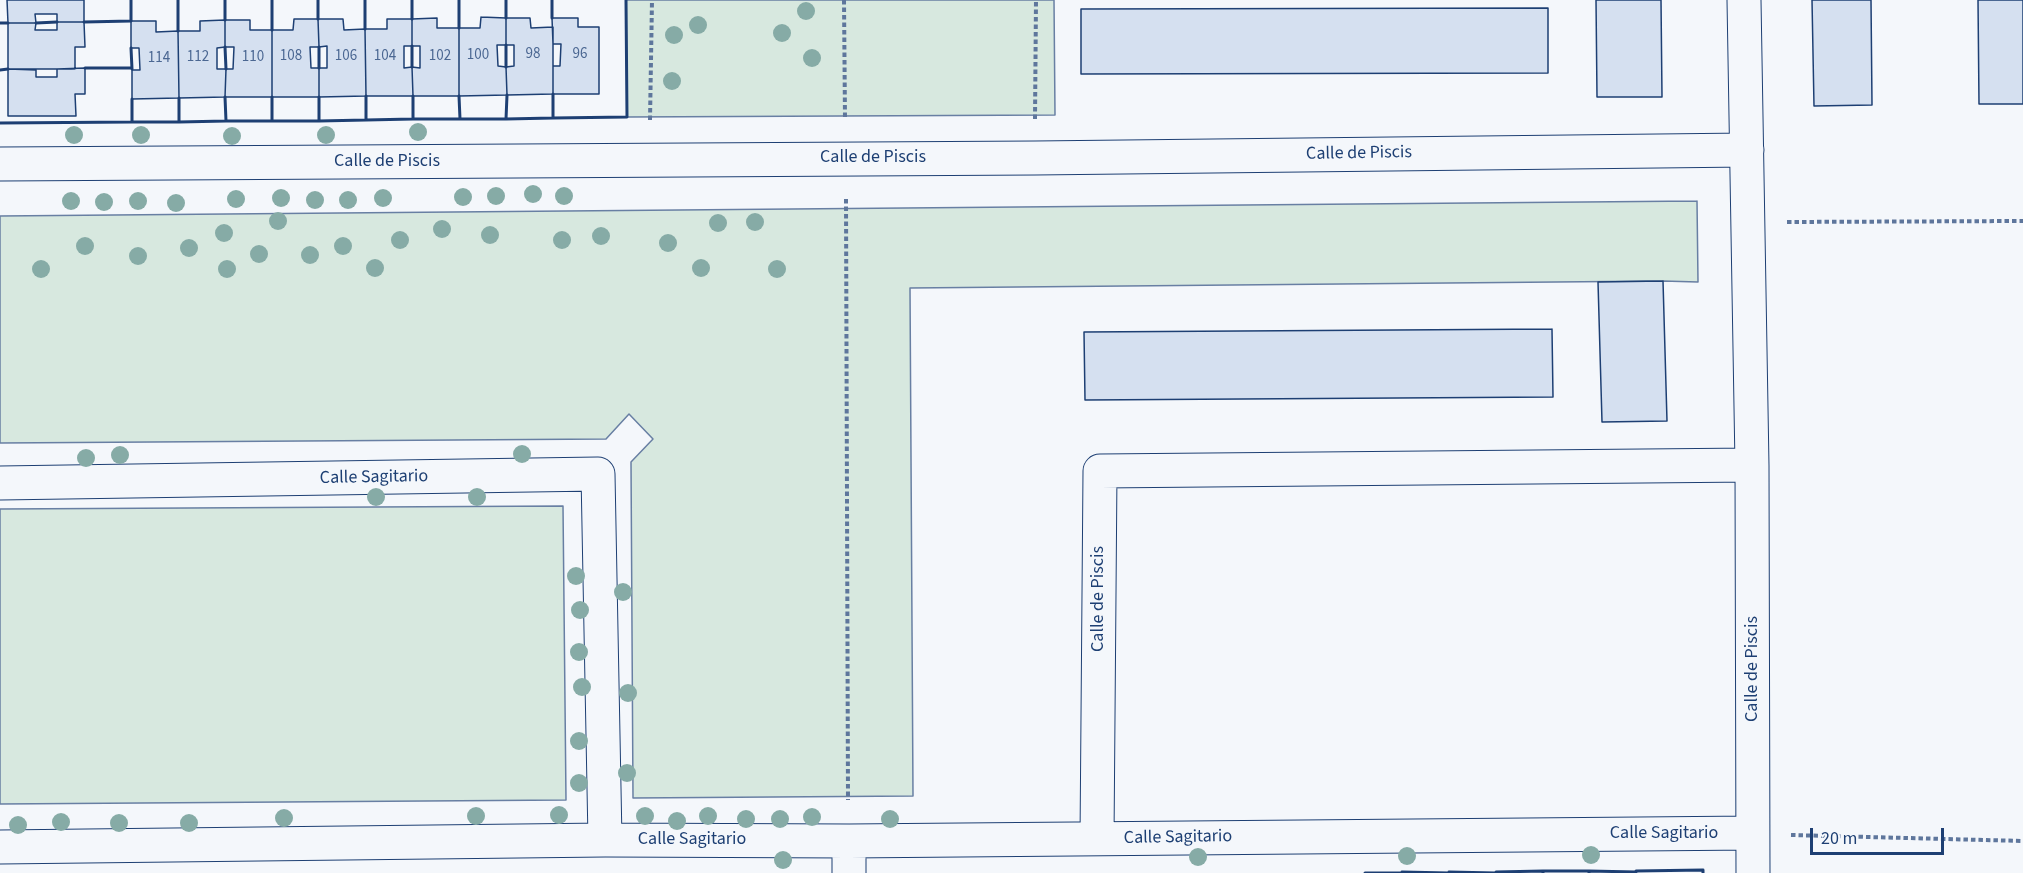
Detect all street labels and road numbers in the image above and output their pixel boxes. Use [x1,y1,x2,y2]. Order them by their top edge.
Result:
street label: Calle de Piscis [1306,142,1412,166]
street label: Calle de Piscis [820,147,926,169]
street label: Calle de Piscis [334,151,440,173]
street label: Calle Sagitario [320,466,428,490]
street label: Calle de Piscis [1088,546,1110,652]
street label: Calle de Piscis [1742,616,1764,722]
street label: Calle Sagitario [1610,823,1718,845]
street label: Calle Sagitario [1124,826,1232,850]
street label: Calle Sagitario [638,829,746,851]

